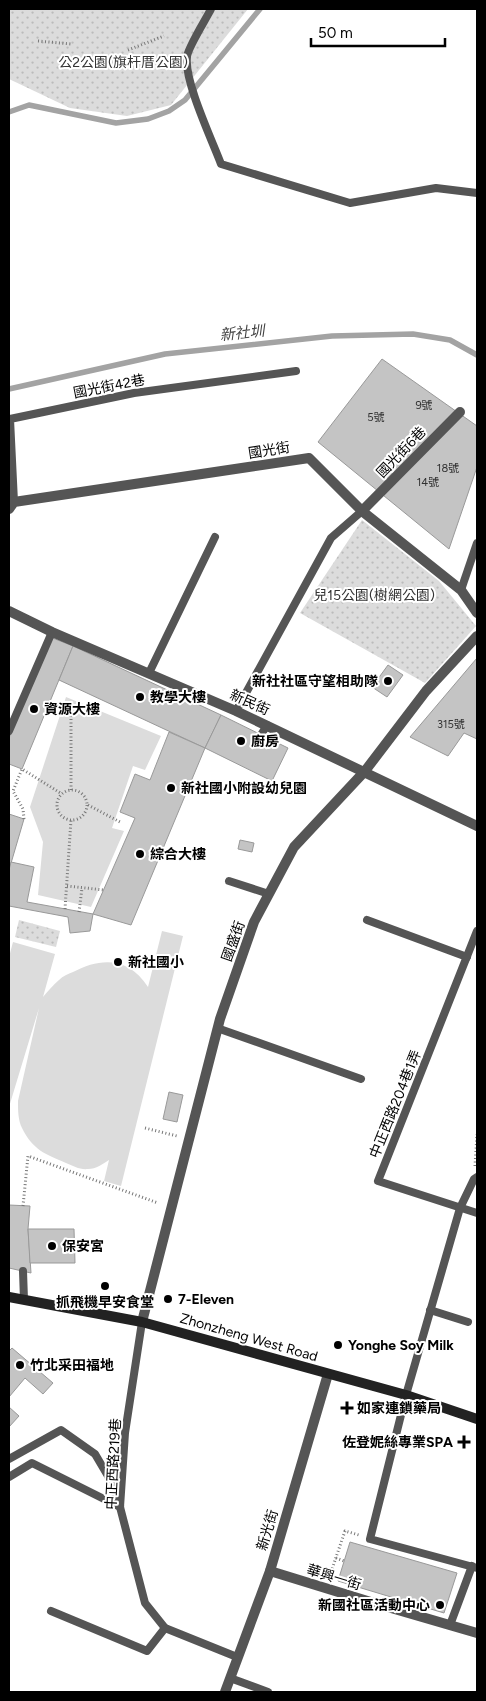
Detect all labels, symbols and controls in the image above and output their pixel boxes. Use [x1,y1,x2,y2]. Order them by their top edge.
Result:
scale bar [311,15,445,47]
text: 50 m [318,24,353,42]
park label: 公2公園(旗杆厝公園) [58,54,188,71]
water label: 新社圳 [219,321,267,344]
street label: 國光街42巷 [72,371,146,402]
house number: 9號 [415,399,433,412]
house number: 5號 [367,411,385,424]
street label: 國光街6巷 [373,423,430,481]
street label: 國光街 [247,439,291,462]
house number: 18號 [437,462,459,475]
house number: 14號 [417,476,439,489]
park label: 兒15公園(樹網公園) [313,587,435,604]
place label: 新社社區守望相助隊 [252,673,378,690]
marker: 新社社區守望相助隊 [382,675,394,687]
street label: 新民街 [227,686,272,719]
place label: 教學大樓 [150,689,206,706]
marker: 教學大樓 [134,691,146,703]
place label: 資源大樓 [44,701,100,718]
marker: 資源大樓 [28,703,40,715]
house number: 315號 [437,718,465,731]
place label: 廚房 [251,733,279,750]
marker: 廚房 [235,735,247,747]
place label: 新社國小附設幼兒園 [181,780,307,797]
marker: 新社國小附設幼兒園 [165,782,177,794]
place label: 綜合大樓 [150,846,206,863]
marker: 綜合大樓 [134,848,146,860]
street label: 國盛街 [218,919,249,964]
place label: 新社國小 [128,954,184,971]
marker: 新社國小 [112,956,124,968]
street label: 中正西路204巷1弄 [366,1048,425,1161]
place label: 保安宮 [62,1238,104,1255]
marker: 保安宮 [46,1240,58,1252]
marker: 抓飛機早安食堂 [99,1280,111,1292]
place label: 7-Eleven [178,1291,234,1308]
marker: 7-Eleven [162,1293,174,1305]
place label: 抓飛機早安食堂 [56,1294,154,1311]
street label: Zhonzheng West Road [178,1310,320,1365]
place label: Yonghe Soy Milk [348,1337,454,1354]
marker: Yonghe Soy Milk [332,1339,344,1351]
place label: 竹北采田福地 [30,1357,114,1374]
marker: 竹北采田福地 [14,1359,26,1371]
place label: 如家連鎖藥局 [357,1400,441,1417]
marker: 如家連鎖藥局 [341,1402,353,1414]
street label: 中正西路219巷 [103,1418,124,1510]
place label: 佐登妮絲專業SPA [342,1434,453,1451]
marker: 佐登妮絲專業SPA [457,1435,471,1449]
street label: 新光街 [253,1508,282,1553]
street label: 華興一街 [305,1561,363,1594]
place label: 新國社區活動中心 [318,1597,430,1614]
marker: 新國社區活動中心 [434,1599,446,1611]

